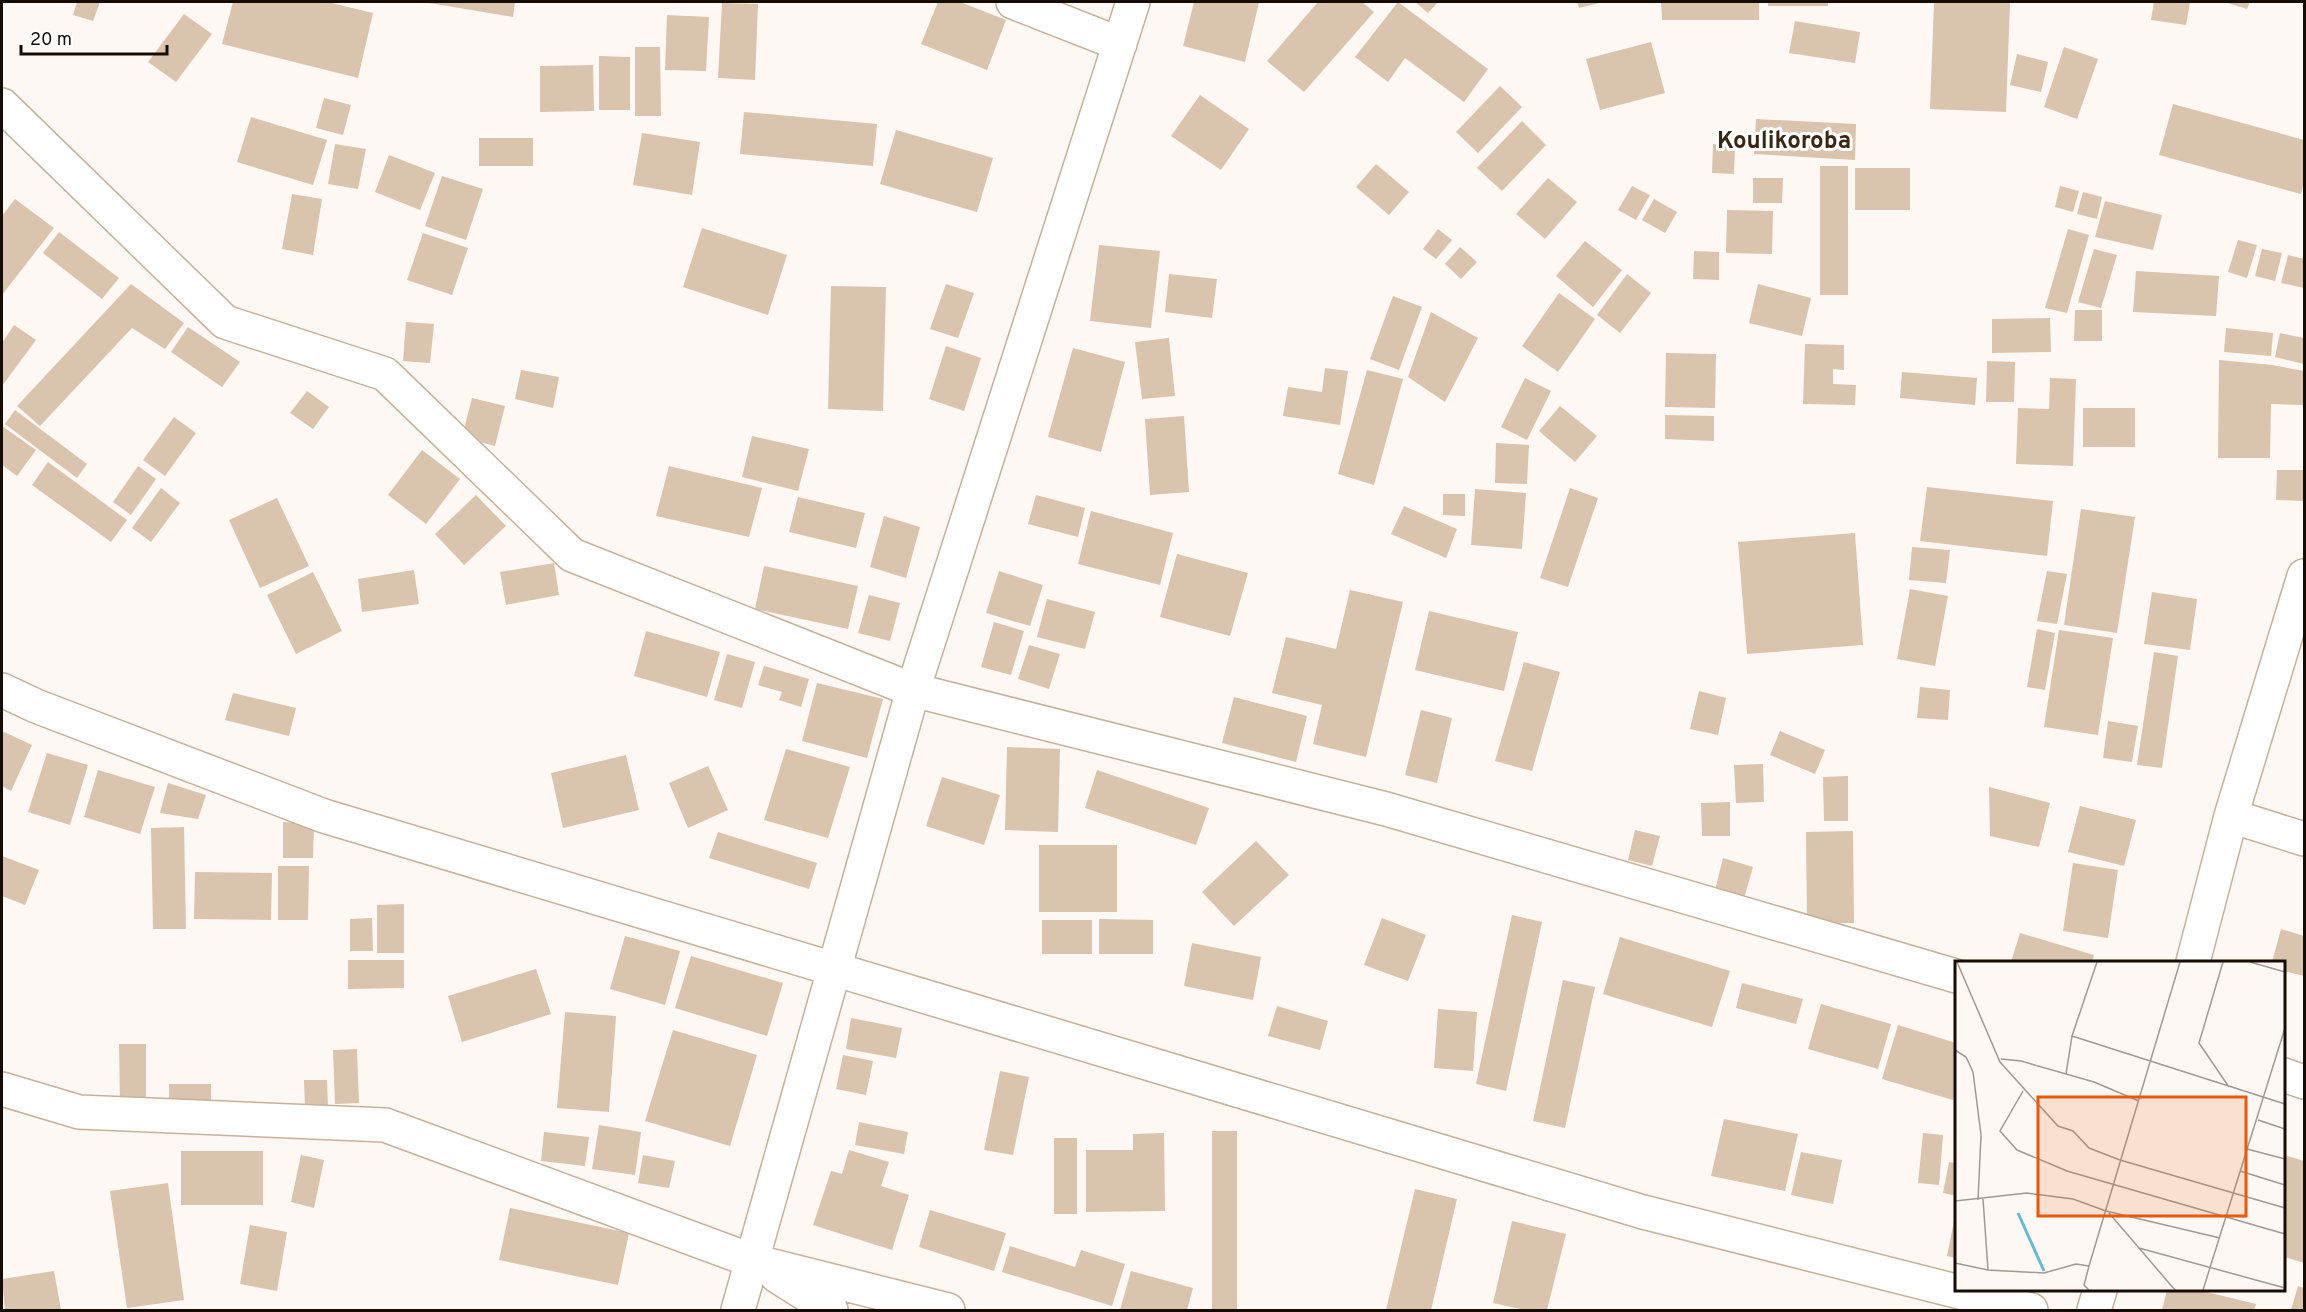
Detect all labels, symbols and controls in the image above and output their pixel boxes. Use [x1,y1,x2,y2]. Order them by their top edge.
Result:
scale bar [21,18,166,56]
text: 20 m [30,29,72,52]
district label: Koulikoroba [1717,127,1851,157]
inset map [1955,961,2285,1291]

